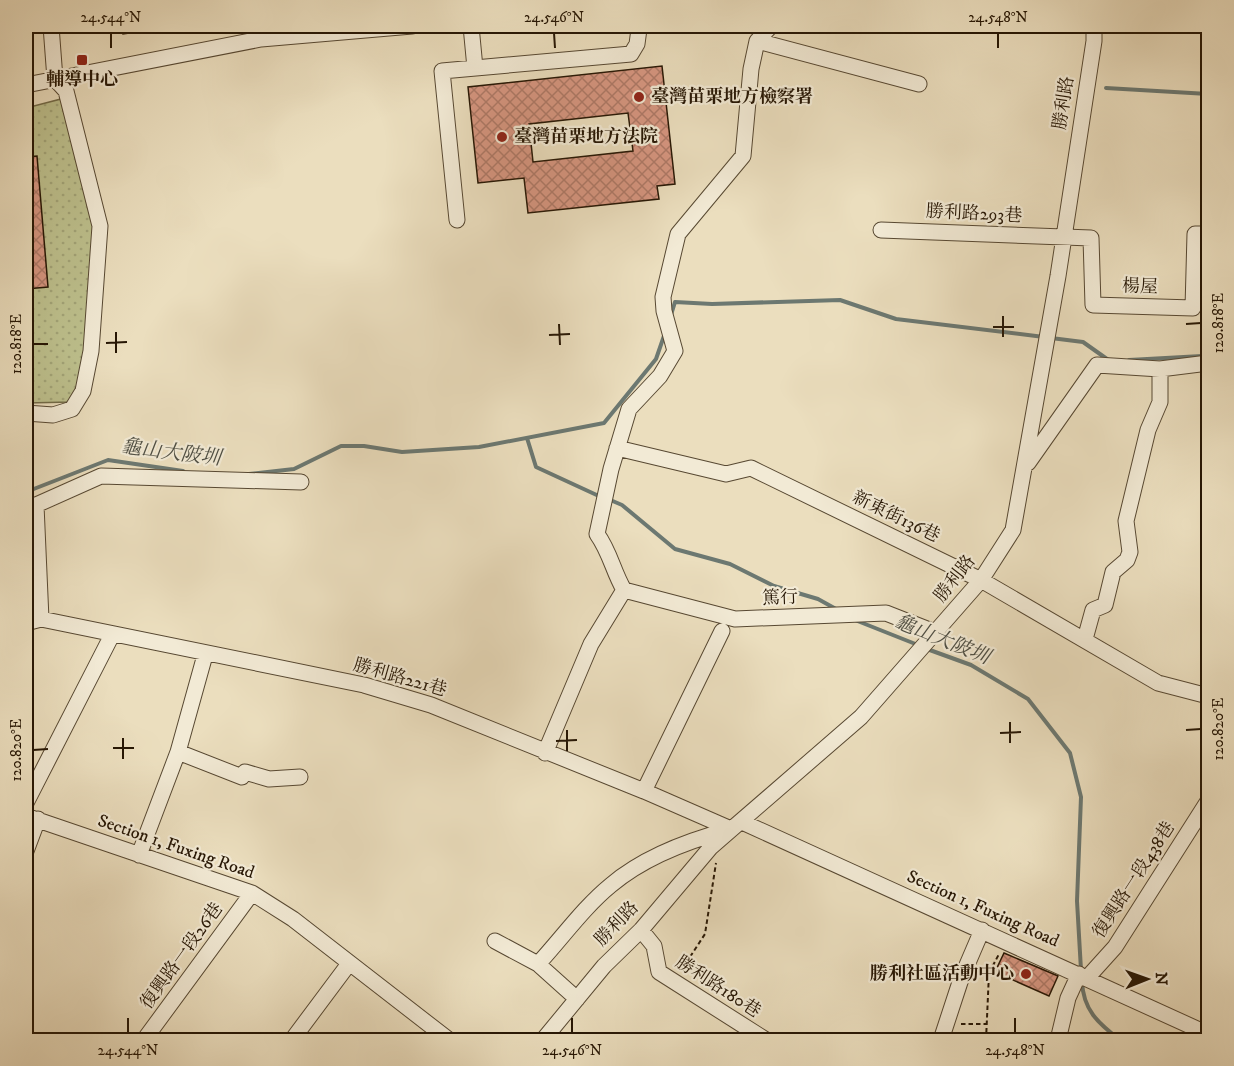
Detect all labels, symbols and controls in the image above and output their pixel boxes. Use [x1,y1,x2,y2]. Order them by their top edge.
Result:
text: 24.544°N [81,8,141,27]
text: 24.546°N [524,8,584,27]
text: 24.548°N [968,8,1028,27]
marker: 輔導中心 [75,53,89,67]
place label: 輔導中心 [46,69,118,91]
street label: 勝利路 [1049,75,1079,131]
place label: 臺灣苗栗地方檢察署 [651,86,813,108]
marker: 臺灣苗栗地方檢察署 [632,90,646,104]
place label: 臺灣苗栗地方法院 [514,126,658,148]
marker: 臺灣苗栗地方法院 [495,130,509,144]
street label: 勝利路293巷 [925,200,1023,228]
street label: 楊屋 [1122,275,1158,299]
text: 120.818°E [1209,292,1228,353]
text: 120.818°E [7,313,26,374]
water label: 龜山大陂圳 [120,434,225,472]
street label: 新東街136巷 [849,486,943,548]
street label: 勝利路 [930,551,980,607]
street label: 篤行 [762,586,798,610]
water label: 龜山大陂圳 [891,610,996,671]
street label: 勝利路221巷 [351,654,449,702]
text: 120.820°E [1209,697,1228,760]
text: 120.820°E [7,718,26,781]
street label: Section 1, Fuxing Road [95,810,257,884]
street label: 復興路一段438巷 [1088,818,1180,942]
street label: Section 1, Fuxing Road [903,866,1063,952]
street label: 勝利路 [590,897,644,951]
street label: 復興路一段26巷 [136,898,228,1014]
north arrow [1117,949,1177,1009]
street label: 勝利路180巷 [671,951,765,1023]
place label: 勝利社區活動中心 [870,963,1014,985]
marker: 勝利社區活動中心 [1019,967,1033,981]
text: N [1151,972,1171,985]
text: 24.544°N [98,1041,158,1060]
text: 24.546°N [542,1041,602,1060]
text: 24.548°N [985,1041,1045,1060]

